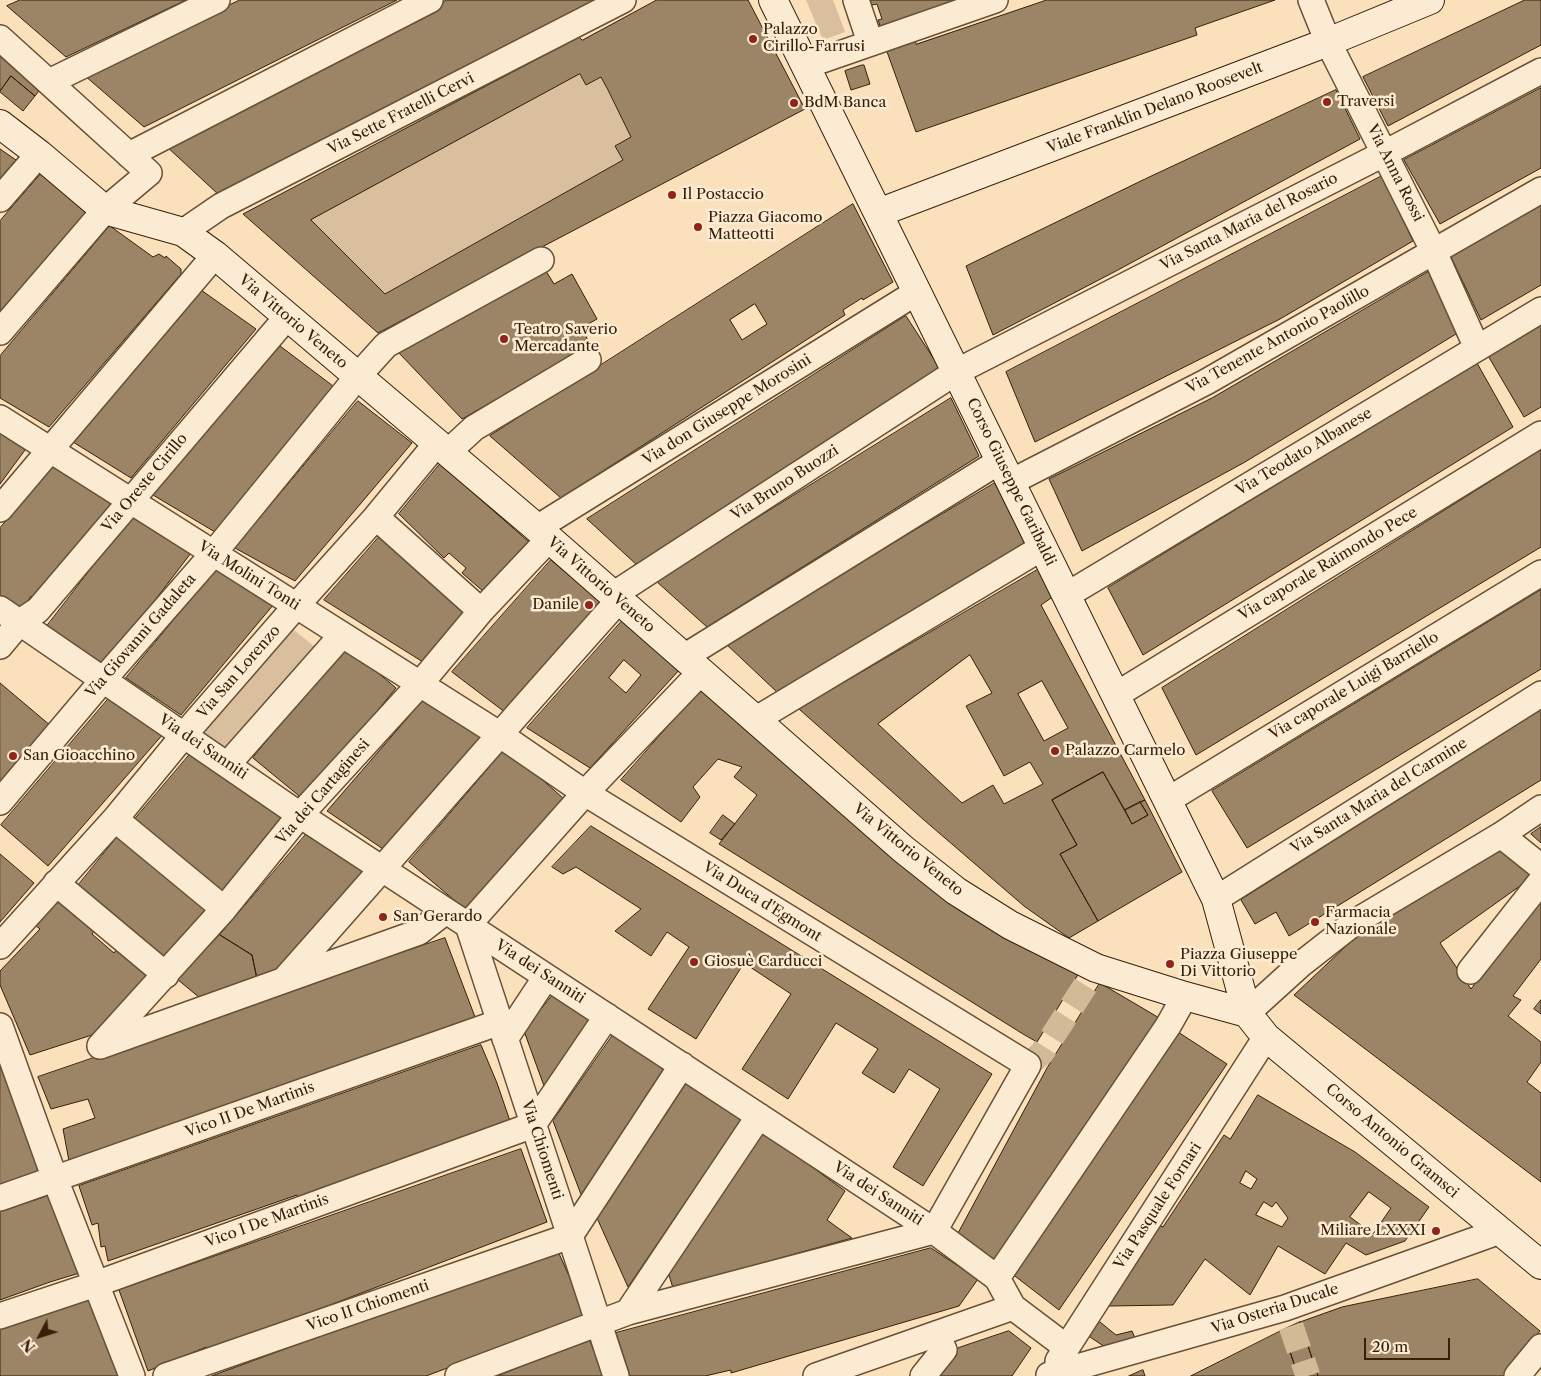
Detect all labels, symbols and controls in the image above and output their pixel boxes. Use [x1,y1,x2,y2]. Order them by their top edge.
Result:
place label: Palazzo Cirillo-Farrusi [763,21,865,56]
marker: Palazzo Cirillo-Farrusi [747,33,759,45]
street label: Viale Franklin Delano Roosevelt [1045,58,1265,158]
street label: Via Sette Fratelli Cervi [325,69,477,159]
place label: Traversi [1337,93,1395,111]
place label: BdM Banca [804,94,886,112]
marker: Traversi [1321,96,1333,108]
marker: BdM Banca [788,97,800,109]
street label: Via Anna Rossi [1363,121,1427,225]
street label: Via Santa Maria del Rosario [1157,169,1341,275]
place label: Il Postaccio [682,186,764,204]
marker: Il Postaccio [666,189,678,201]
place label: Piazza Giacomo Matteotti [708,209,823,244]
marker: Piazza Giacomo Matteotti [692,221,704,233]
street label: Via Vittorio Veneto [235,271,351,373]
street label: Via Tenente Antonio Paolillo [1183,282,1373,398]
place label: Teatro Saverio Mercadante [514,321,617,356]
marker: Teatro Saverio Mercadante [498,333,510,345]
street label: Via don Giuseppe Morosini [640,351,814,469]
street label: Corso Giuseppe Garibaldi [962,395,1060,569]
street label: Via Teodato Albanese [1233,404,1375,500]
street label: Via Oreste Cirillo [98,430,192,536]
street label: Via Bruno Buozzi [728,441,842,525]
street label: Via caporale Raimondo Pece [1235,503,1421,625]
street label: Via Vittorio Veneto [543,533,659,637]
street label: Via Molini Tonti [195,538,303,614]
street label: Via Giovanni Gadaleta [82,570,200,702]
place label: Danile [532,596,579,614]
marker: Danile [583,599,595,611]
street label: Via San Lorenzo [194,622,284,722]
street label: Via caporale Luigi Barriello [1266,628,1442,744]
street label: Via dei Sanniti [155,711,251,783]
street label: Via Santa Maria del Carmine [1287,734,1471,858]
street label: Via dei Cartaginesi [272,736,374,848]
place label: Palazzo Carmelo [1065,742,1185,760]
marker: Palazzo Carmelo [1049,745,1061,757]
place label: San Gioacchino [23,747,135,765]
marker: San Gioacchino [7,750,19,762]
street label: Via Vittorio Veneto [849,800,967,900]
street label: Via Duca d'Egmont [699,858,825,946]
place label: Farmacia Nazionale [1325,904,1397,939]
place label: San Gerardo [393,908,482,926]
marker: San Gerardo [377,911,389,923]
marker: Farmacia Nazionale [1309,916,1321,928]
street label: Via dei Sanniti [492,936,588,1008]
place label: Piazza Giuseppe Di Vittorio [1180,946,1297,981]
place label: Giosuè Carducci [704,953,822,971]
marker: Giosuè Carducci [688,956,700,968]
marker: Piazza Giuseppe Di Vittorio [1164,958,1176,970]
street label: Vico II De Martinis [183,1078,317,1142]
street label: Corso Antonio Gramsci [1322,1080,1462,1202]
street label: Via Chiomenti [517,1098,567,1202]
street label: Via Pasquale Fornari [1110,1139,1206,1273]
street label: Via dei Sanniti [830,1158,926,1230]
street label: Vico I De Martinis [203,1190,331,1252]
place label: Miliare LXXXI [1320,1222,1426,1240]
marker: Miliare LXXXI [1430,1225,1442,1237]
street label: Vico II Chiomenti [305,1277,431,1335]
street label: Via Osteria Ducale [1209,1280,1341,1338]
north arrow [15,1311,65,1361]
scale bar [1366,1328,1452,1360]
text: N [18,1335,39,1356]
text: 20 m [1372,1337,1408,1356]

